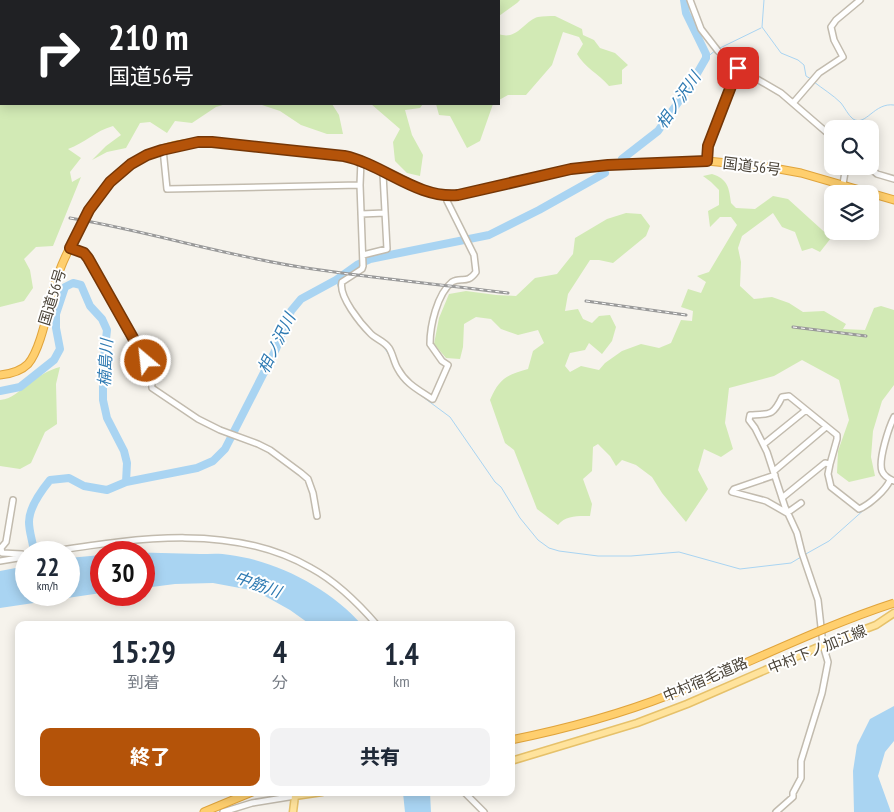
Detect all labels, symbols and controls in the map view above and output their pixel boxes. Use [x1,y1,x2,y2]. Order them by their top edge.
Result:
text: 210 m [108,14,189,60]
icon: right [25,20,90,85]
pin [717,47,759,89]
icon: arrive [724,54,752,82]
text: 国道56号 [108,62,194,90]
water label: 相ノ沢川 [651,66,706,132]
map controls [824,120,879,240]
button: search [824,120,879,175]
street label: 国道56号 [722,153,782,179]
button: layers [824,185,879,240]
street label: 国道56号 [34,266,70,328]
water label: 相ノ沢川 [253,308,300,376]
position arrow [119,334,171,386]
water label: 楠島川 [94,337,116,387]
speed limit sign: 30 [90,541,155,606]
text: 22 [36,551,59,583]
water label: 中筋川 [232,566,286,602]
text: km/h [37,578,58,593]
street label: 中村下ノ加江線 [765,621,869,677]
text: 15:29 [111,632,176,671]
text: 4 [273,632,287,671]
text: 1.4 [384,634,419,673]
street label: 中村宿毛道路 [660,653,750,705]
text: km [393,671,410,691]
text: 到着 [127,672,159,692]
text: 分 [272,672,288,692]
button: 終了 [40,728,260,786]
button: 共有 [270,728,490,786]

